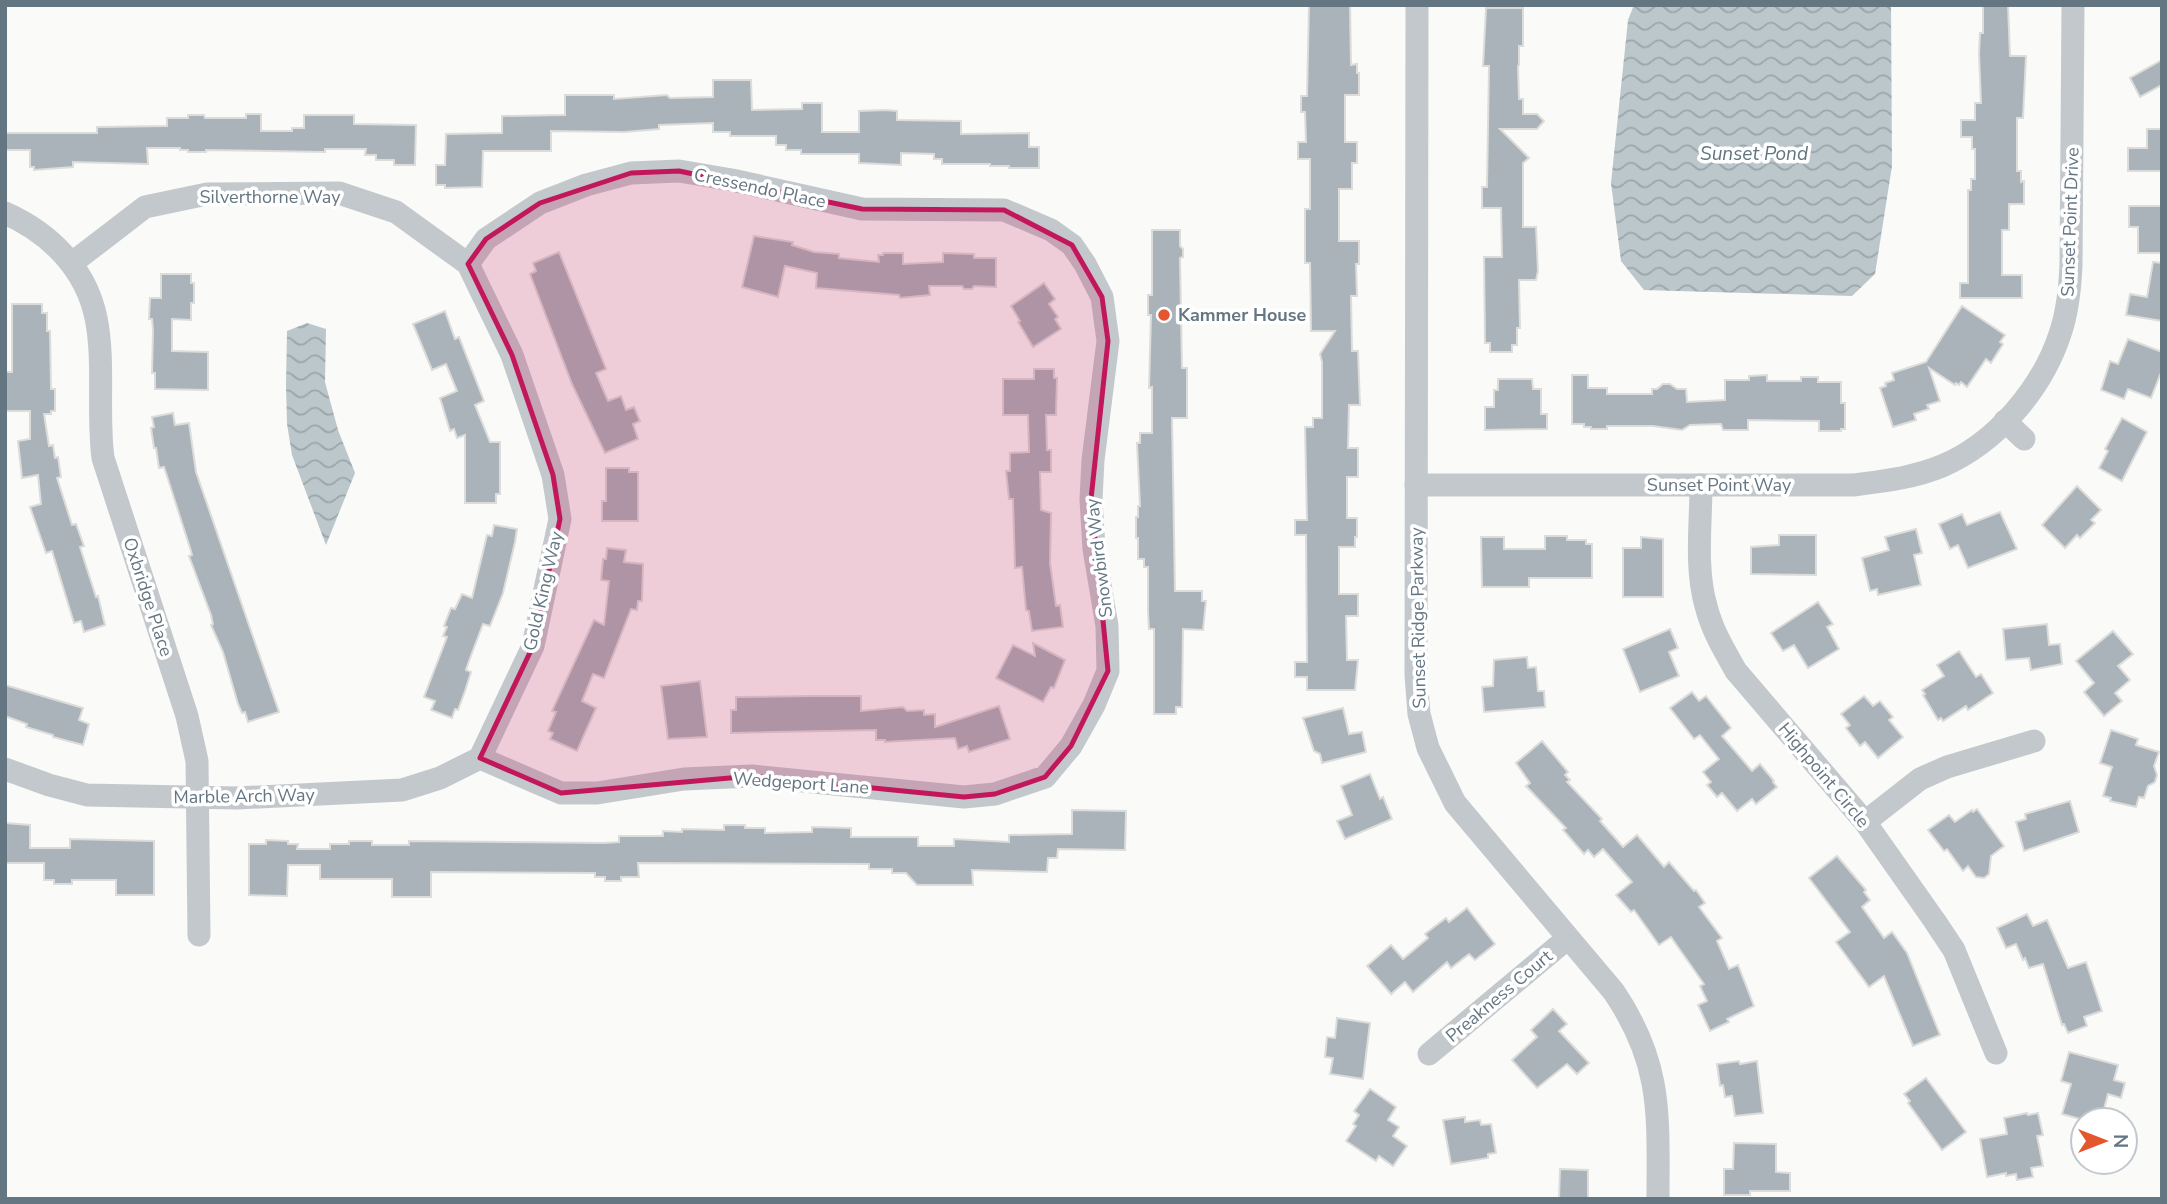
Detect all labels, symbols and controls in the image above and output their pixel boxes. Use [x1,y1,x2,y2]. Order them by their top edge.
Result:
water label: Sunset Pond [1700,141,1809,167]
street label: Sunset Point Drive [2055,147,2085,297]
street label: Cressendo Place [692,162,828,214]
street label: Silverthorne Way [200,185,341,209]
place label: Kammer House [1178,303,1307,327]
marker: Kammer House [1156,307,1172,323]
street label: Sunset Point Way [1647,473,1792,497]
street label: Snowbird Way [1080,496,1118,619]
street label: Sunset Ridge Parkway [1404,526,1432,709]
street label: Gold King Way [518,528,569,653]
street label: Oxbridge Place [117,535,179,659]
street label: Highpoint Circle [1773,717,1875,833]
street label: Wedgeport Lane [732,766,870,800]
street label: Marble Arch Way [173,783,316,809]
street label: Preakness Court [1441,944,1558,1048]
north arrow [2069,1106,2139,1176]
text: N [2107,1134,2133,1148]

